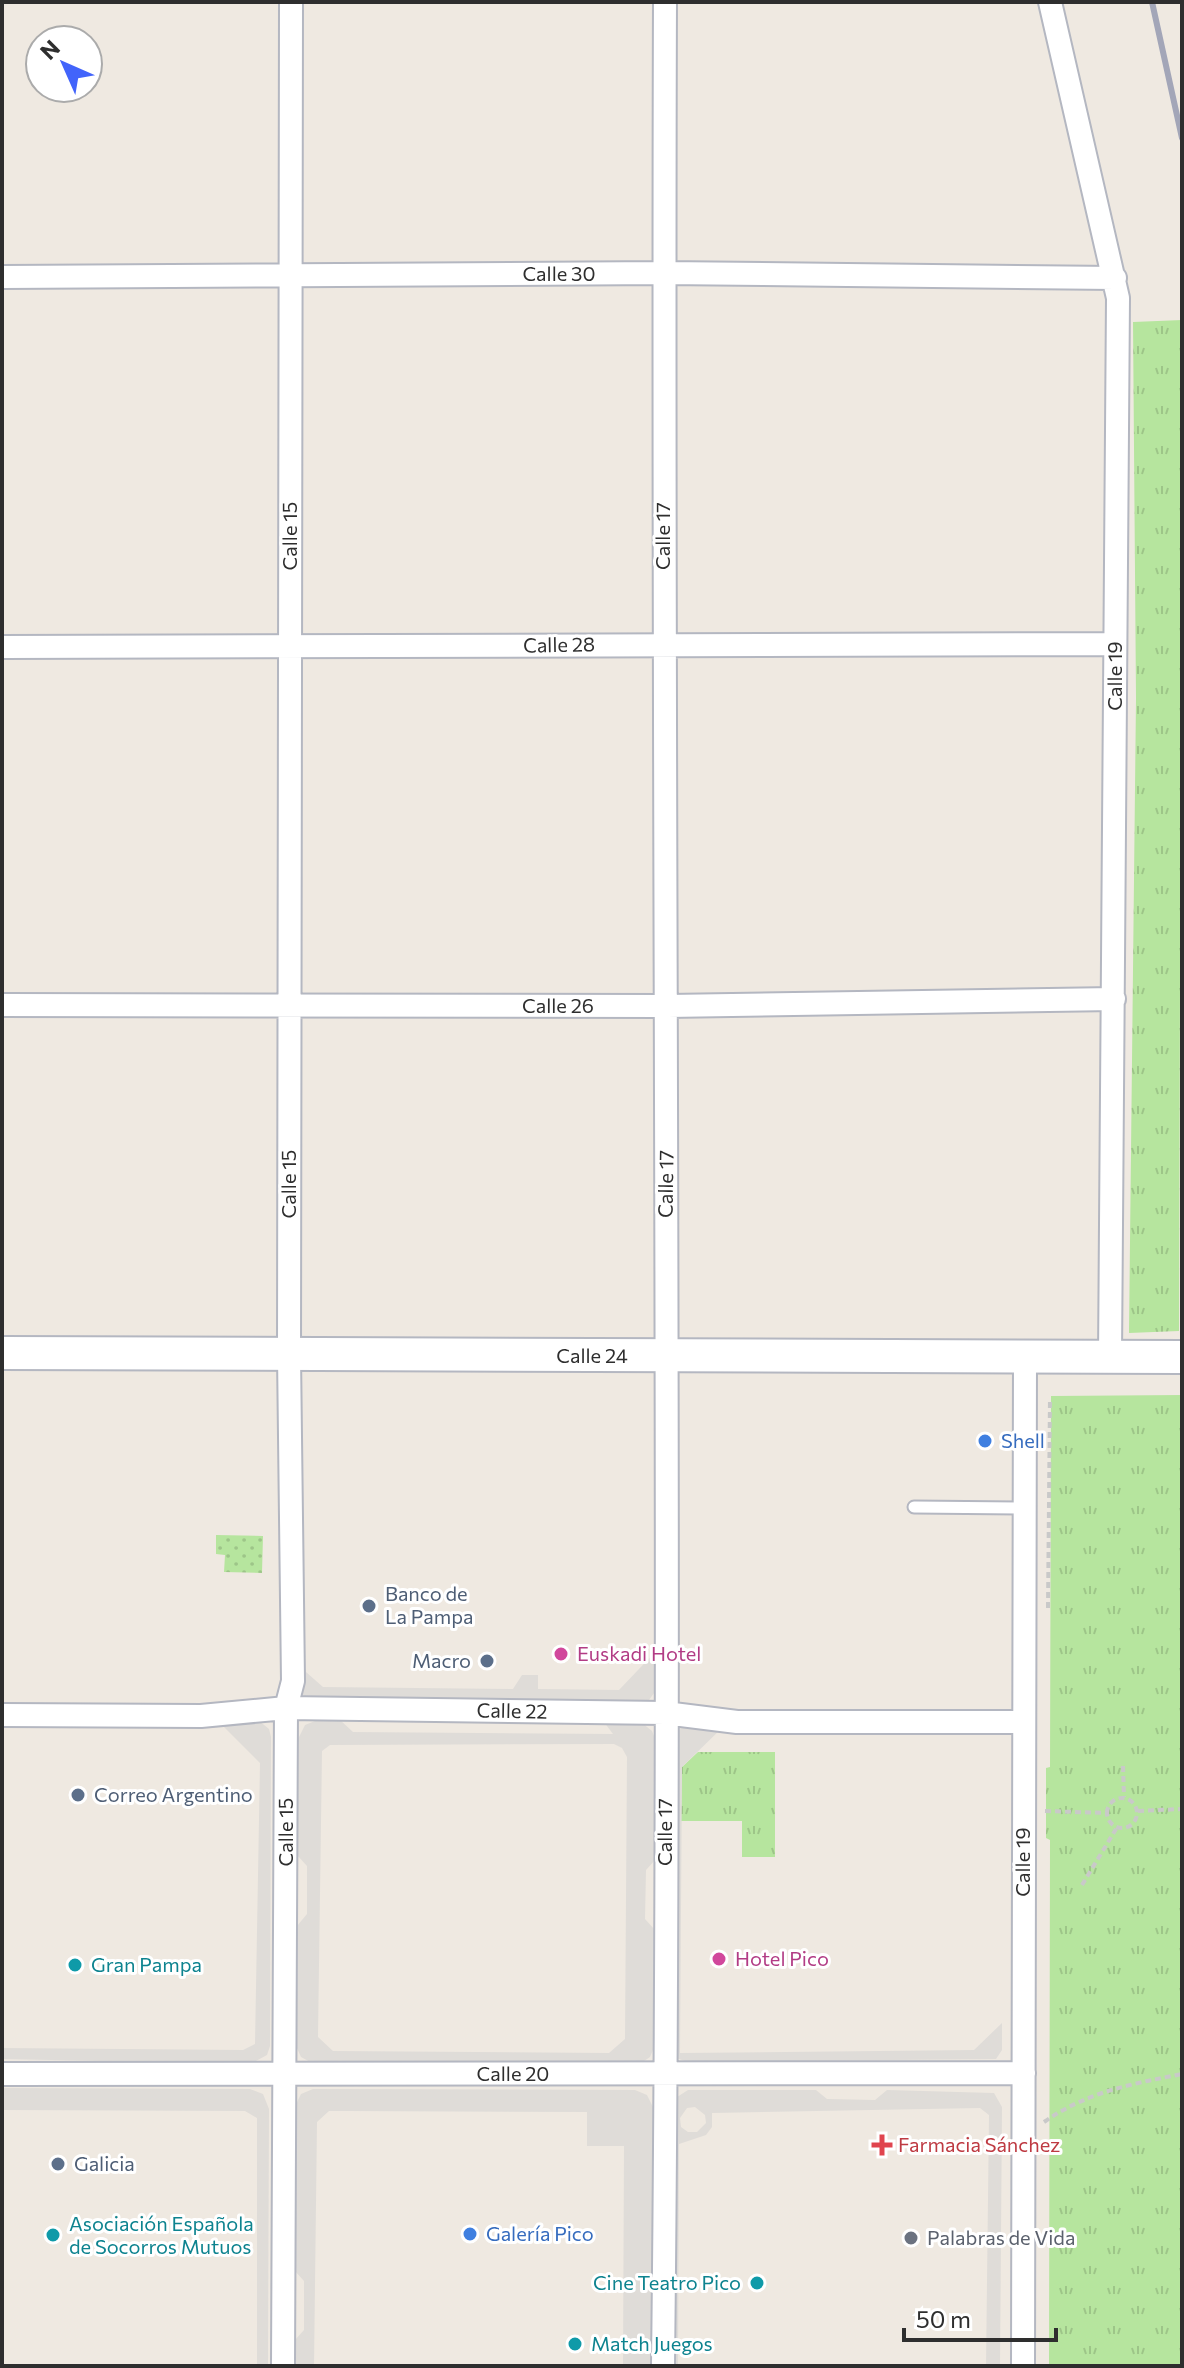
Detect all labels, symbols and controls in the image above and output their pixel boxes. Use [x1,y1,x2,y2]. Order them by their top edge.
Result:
north arrow [24,24,104,104]
text: N [34,34,65,65]
street label: Calle 30 [522,261,596,285]
street label: Calle 15 [277,502,301,570]
street label: Calle 17 [650,502,674,570]
street label: Calle 28 [523,631,595,657]
street label: Calle 19 [1102,641,1126,711]
street label: Calle 26 [522,993,594,1017]
street label: Calle 15 [276,1150,300,1218]
street label: Calle 17 [652,1150,678,1218]
street label: Calle 24 [556,1343,628,1367]
place label: Shell [1001,1428,1045,1452]
marker: Shell [976,1432,994,1450]
place label: Banco de La Pampa [385,1581,474,1628]
marker: Banco de La Pampa [360,1597,378,1615]
place label: Euskadi Hotel [577,1641,701,1665]
marker: Euskadi Hotel [552,1645,570,1663]
place label: Macro [412,1648,471,1672]
marker: Macro [478,1652,496,1670]
street label: Calle 22 [476,1697,548,1723]
place label: Correo Argentino [94,1782,253,1806]
marker: Correo Argentino [69,1786,87,1804]
street label: Calle 15 [273,1798,297,1866]
street label: Calle 17 [652,1798,676,1866]
street label: Calle 19 [1010,1827,1034,1897]
place label: Hotel Pico [735,1946,829,1970]
marker: Hotel Pico [710,1950,728,1968]
place label: Gran Pampa [91,1952,202,1976]
marker: Gran Pampa [66,1956,84,1974]
street label: Calle 20 [477,2061,549,2085]
place label: Farmacia Sánchez [898,2132,1060,2156]
marker: Farmacia Sánchez [873,2136,891,2154]
place label: Galicia [74,2151,135,2175]
marker: Galicia [49,2155,67,2173]
place label: Asociación Española de Socorros Mutuos [69,2211,254,2258]
place label: Galería Pico [486,2221,594,2245]
marker: Galería Pico [461,2225,479,2243]
place label: Palabras de Vida [927,2225,1075,2249]
marker: Asociación Española de Socorros Mutuos [44,2226,62,2244]
marker: Palabras de Vida [902,2229,920,2247]
place label: Cine Teatro Pico [593,2270,741,2294]
marker: Cine Teatro Pico [748,2274,766,2292]
scale bar [904,2292,1056,2342]
text: 50 m [916,2304,971,2333]
place label: Match Juegos [591,2331,713,2355]
marker: Match Juegos [566,2335,584,2353]

